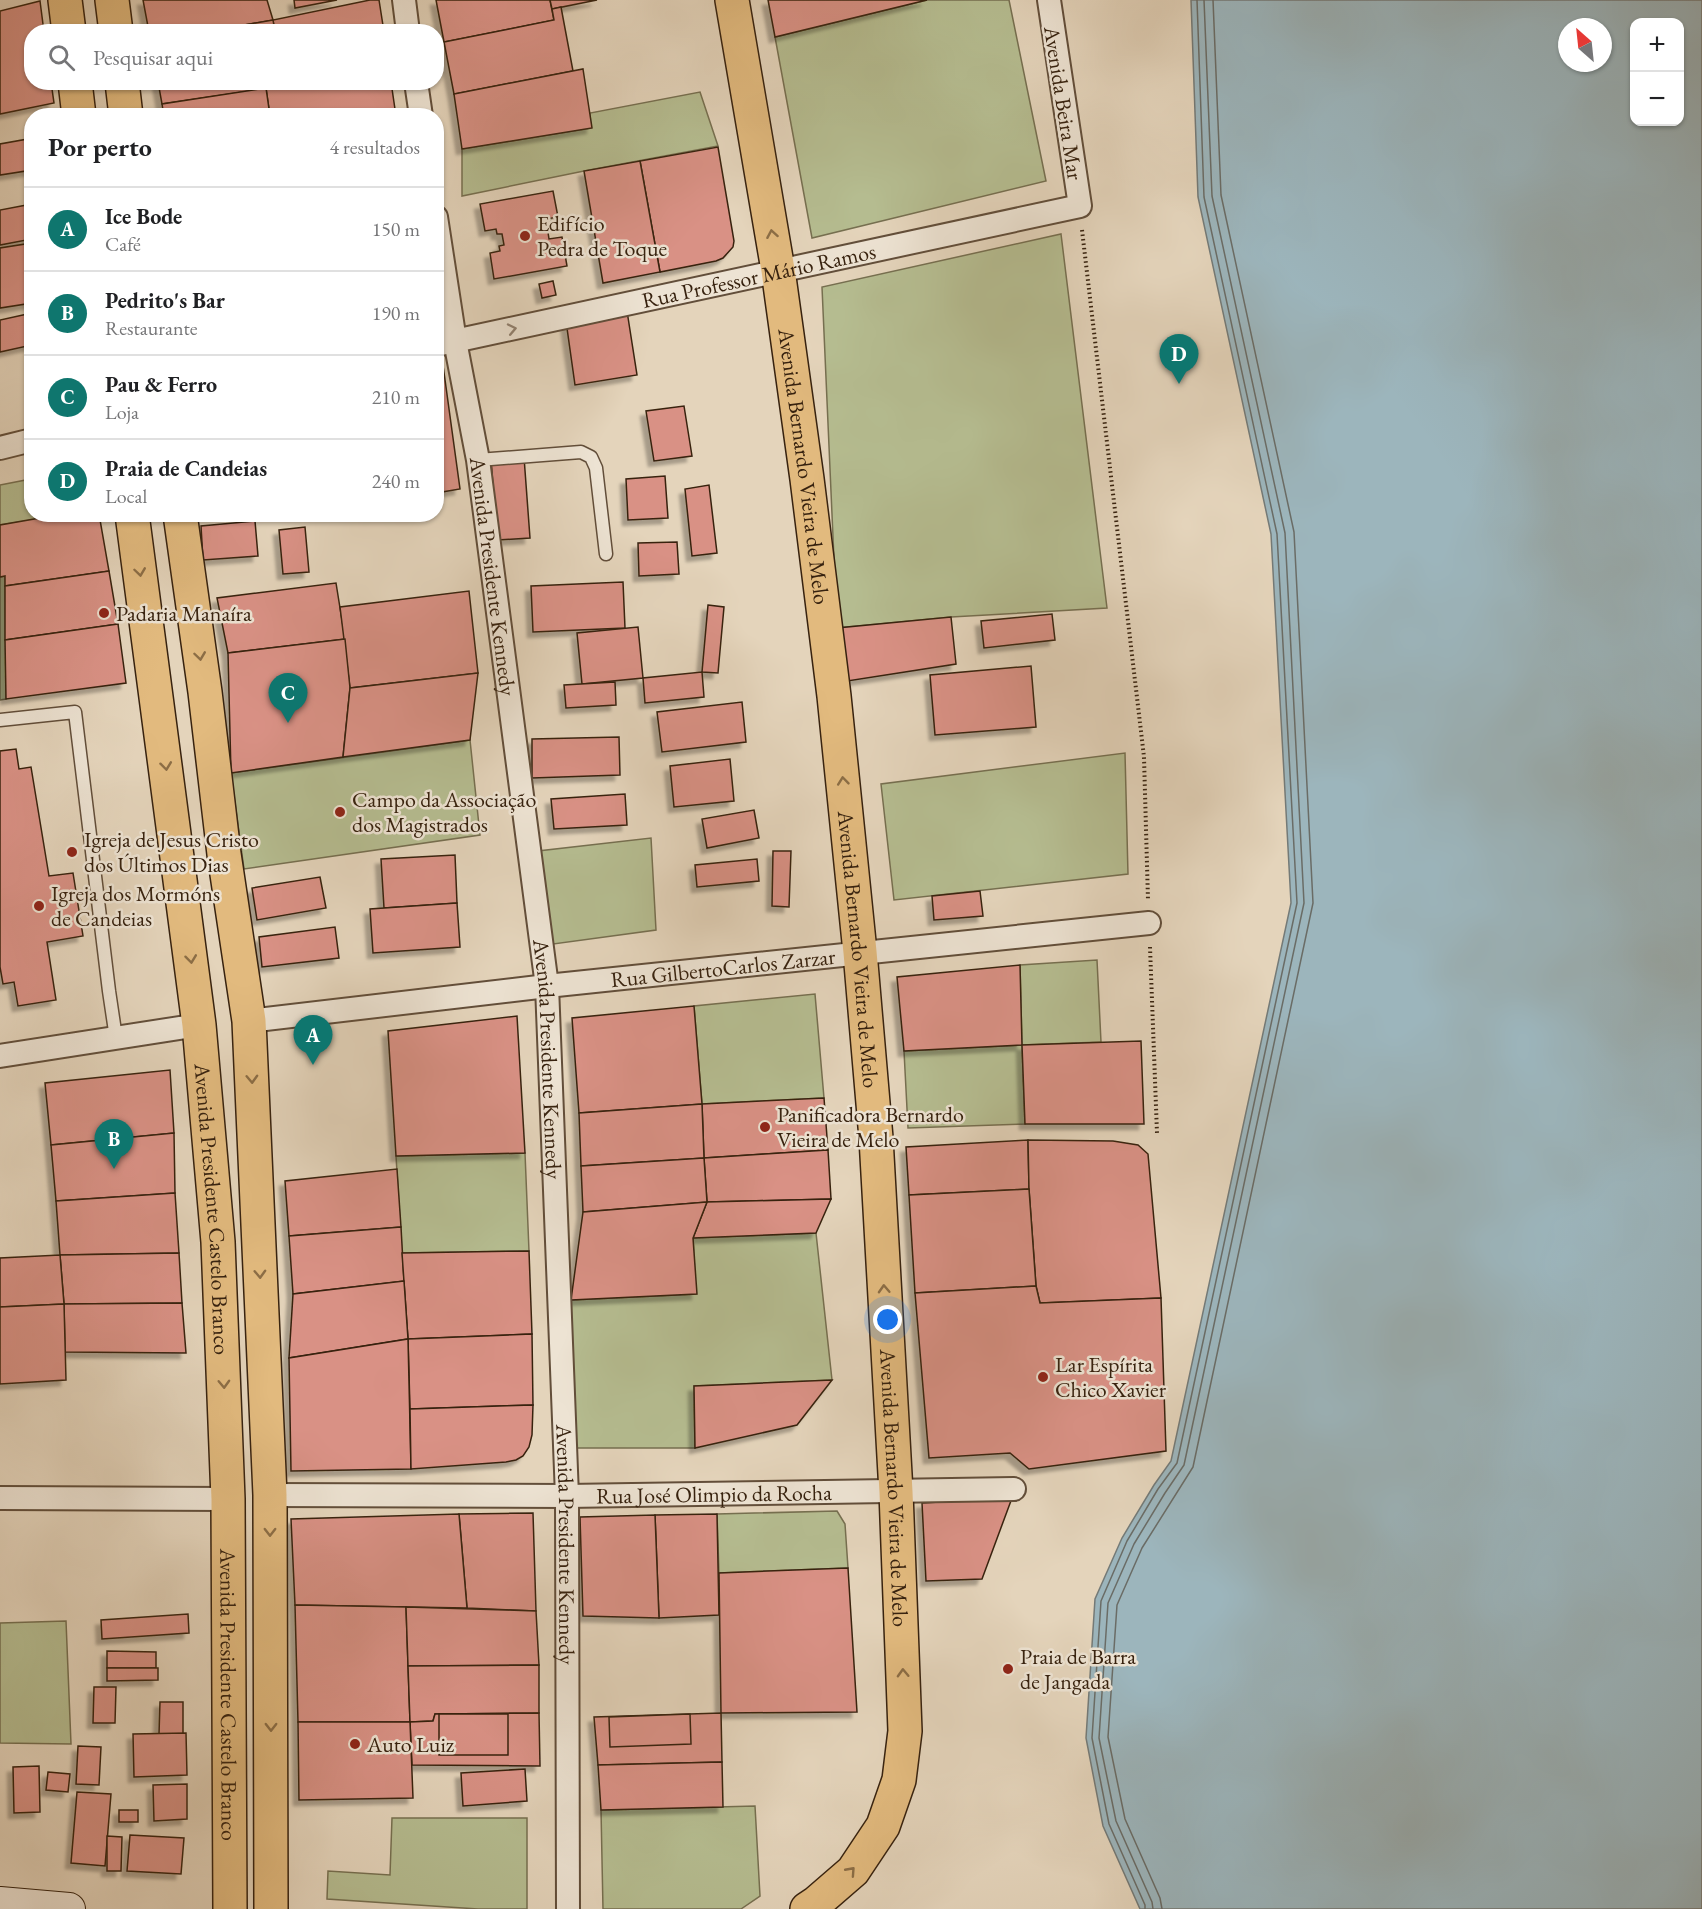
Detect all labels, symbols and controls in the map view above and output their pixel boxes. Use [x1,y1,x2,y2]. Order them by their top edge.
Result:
north arrow [1558,18,1612,72]
map controls [1630,18,1684,126]
button: + [1630,18,1684,72]
street label: Avenida Beira Mar [1037,23,1090,183]
search box [24,24,444,90]
icon: search [45,41,78,74]
text: Pesquisar aqui [93,43,213,72]
button: − [1630,72,1684,126]
text: Por perto [48,130,152,164]
text: 4 resultados [329,134,420,160]
text: Ice Bode [105,202,182,231]
place label: Edifício Pedra de Toque [537,209,668,263]
text: A [60,216,75,242]
text: 150 m [372,216,420,242]
marker: Edifício Pedra de Toque [518,229,532,243]
one-way arrow [766,229,779,239]
text: Café [105,231,141,257]
street label: Rua Professor Mário Ramos [639,237,878,315]
text: Pedrito's Bar [105,286,225,315]
text: B [61,300,74,326]
text: 190 m [372,300,420,326]
text: Restaurante [105,315,198,341]
one-way arrow [507,323,517,336]
street label: Avenida Bernardo Vieira de Melo [771,325,837,606]
pin: D [1160,334,1198,384]
text: Pau & Ferro [105,370,217,399]
text: C [60,384,75,410]
text: 210 m [372,384,420,410]
text: Loja [105,399,139,425]
text: Praia de Candeias [105,454,267,483]
street label: Avenida Presidente Kennedy [463,454,523,698]
text: D [60,468,75,494]
text: 240 m [372,468,420,494]
text: Local [105,483,147,509]
one-way arrow [133,568,146,577]
place label: Padaria Manaíra [116,599,252,628]
marker: Padaria Manaíra [97,606,111,620]
one-way arrow [194,651,206,660]
pin: C [268,674,308,723]
one-way arrow [159,761,171,770]
one-way arrow [837,777,850,786]
place label: Campo da Associação dos Magistrados [352,785,536,839]
marker: Campo da Associação dos Magistrados [333,805,347,819]
street label: Avenida Bernardo Vieira de Melo [831,808,886,1089]
place label: Igreja de Jesus Cristo dos Últimos Dias [84,825,259,879]
marker: Igreja de Jesus Cristo dos Últimos Dias [65,845,79,859]
place label: Igreja dos Mormóns de Candeias [51,879,220,933]
marker: Igreja dos Mormóns de Candeias [32,899,46,913]
street label: Avenida Presidente Kennedy [526,936,569,1180]
street label: Rua GilbertoCarlos Zarzar [609,942,837,994]
one-way arrow [184,955,196,964]
pin: A [294,1016,332,1065]
street label: Avenida Presidente Castelo Branco [187,1061,236,1356]
one-way arrow [245,1075,258,1084]
place label: Panificadora Bernardo Vieira de Melo [777,1100,964,1154]
pin: B [94,1120,134,1169]
marker: Panificadora Bernardo Vieira de Melo [758,1120,772,1134]
one-way arrow [254,1269,267,1278]
one-way arrow [878,1285,891,1294]
your location [873,1305,902,1334]
street label: Avenida Bernardo Vieira de Melo [873,1347,915,1628]
place label: Lar Espírita Chico Xavier [1055,1350,1167,1404]
marker: Lar Espírita Chico Xavier [1036,1370,1050,1384]
one-way arrow [217,1379,230,1388]
street label: Avenida Presidente Kennedy [549,1423,581,1665]
street label: Rua José Olimpio da Rocha [596,1478,832,1511]
one-way arrow [264,1527,276,1536]
street label: Avenida Presidente Castelo Branco [213,1547,244,1841]
place label: Praia de Barra de Jangada [1020,1642,1136,1696]
marker: Praia de Barra de Jangada [1001,1662,1015,1676]
one-way arrow [896,1668,909,1677]
one-way arrow [265,1722,277,1731]
place label: Auto Luiz [366,1730,455,1759]
marker: Auto Luiz [348,1737,362,1751]
one-way arrow [844,1867,855,1878]

